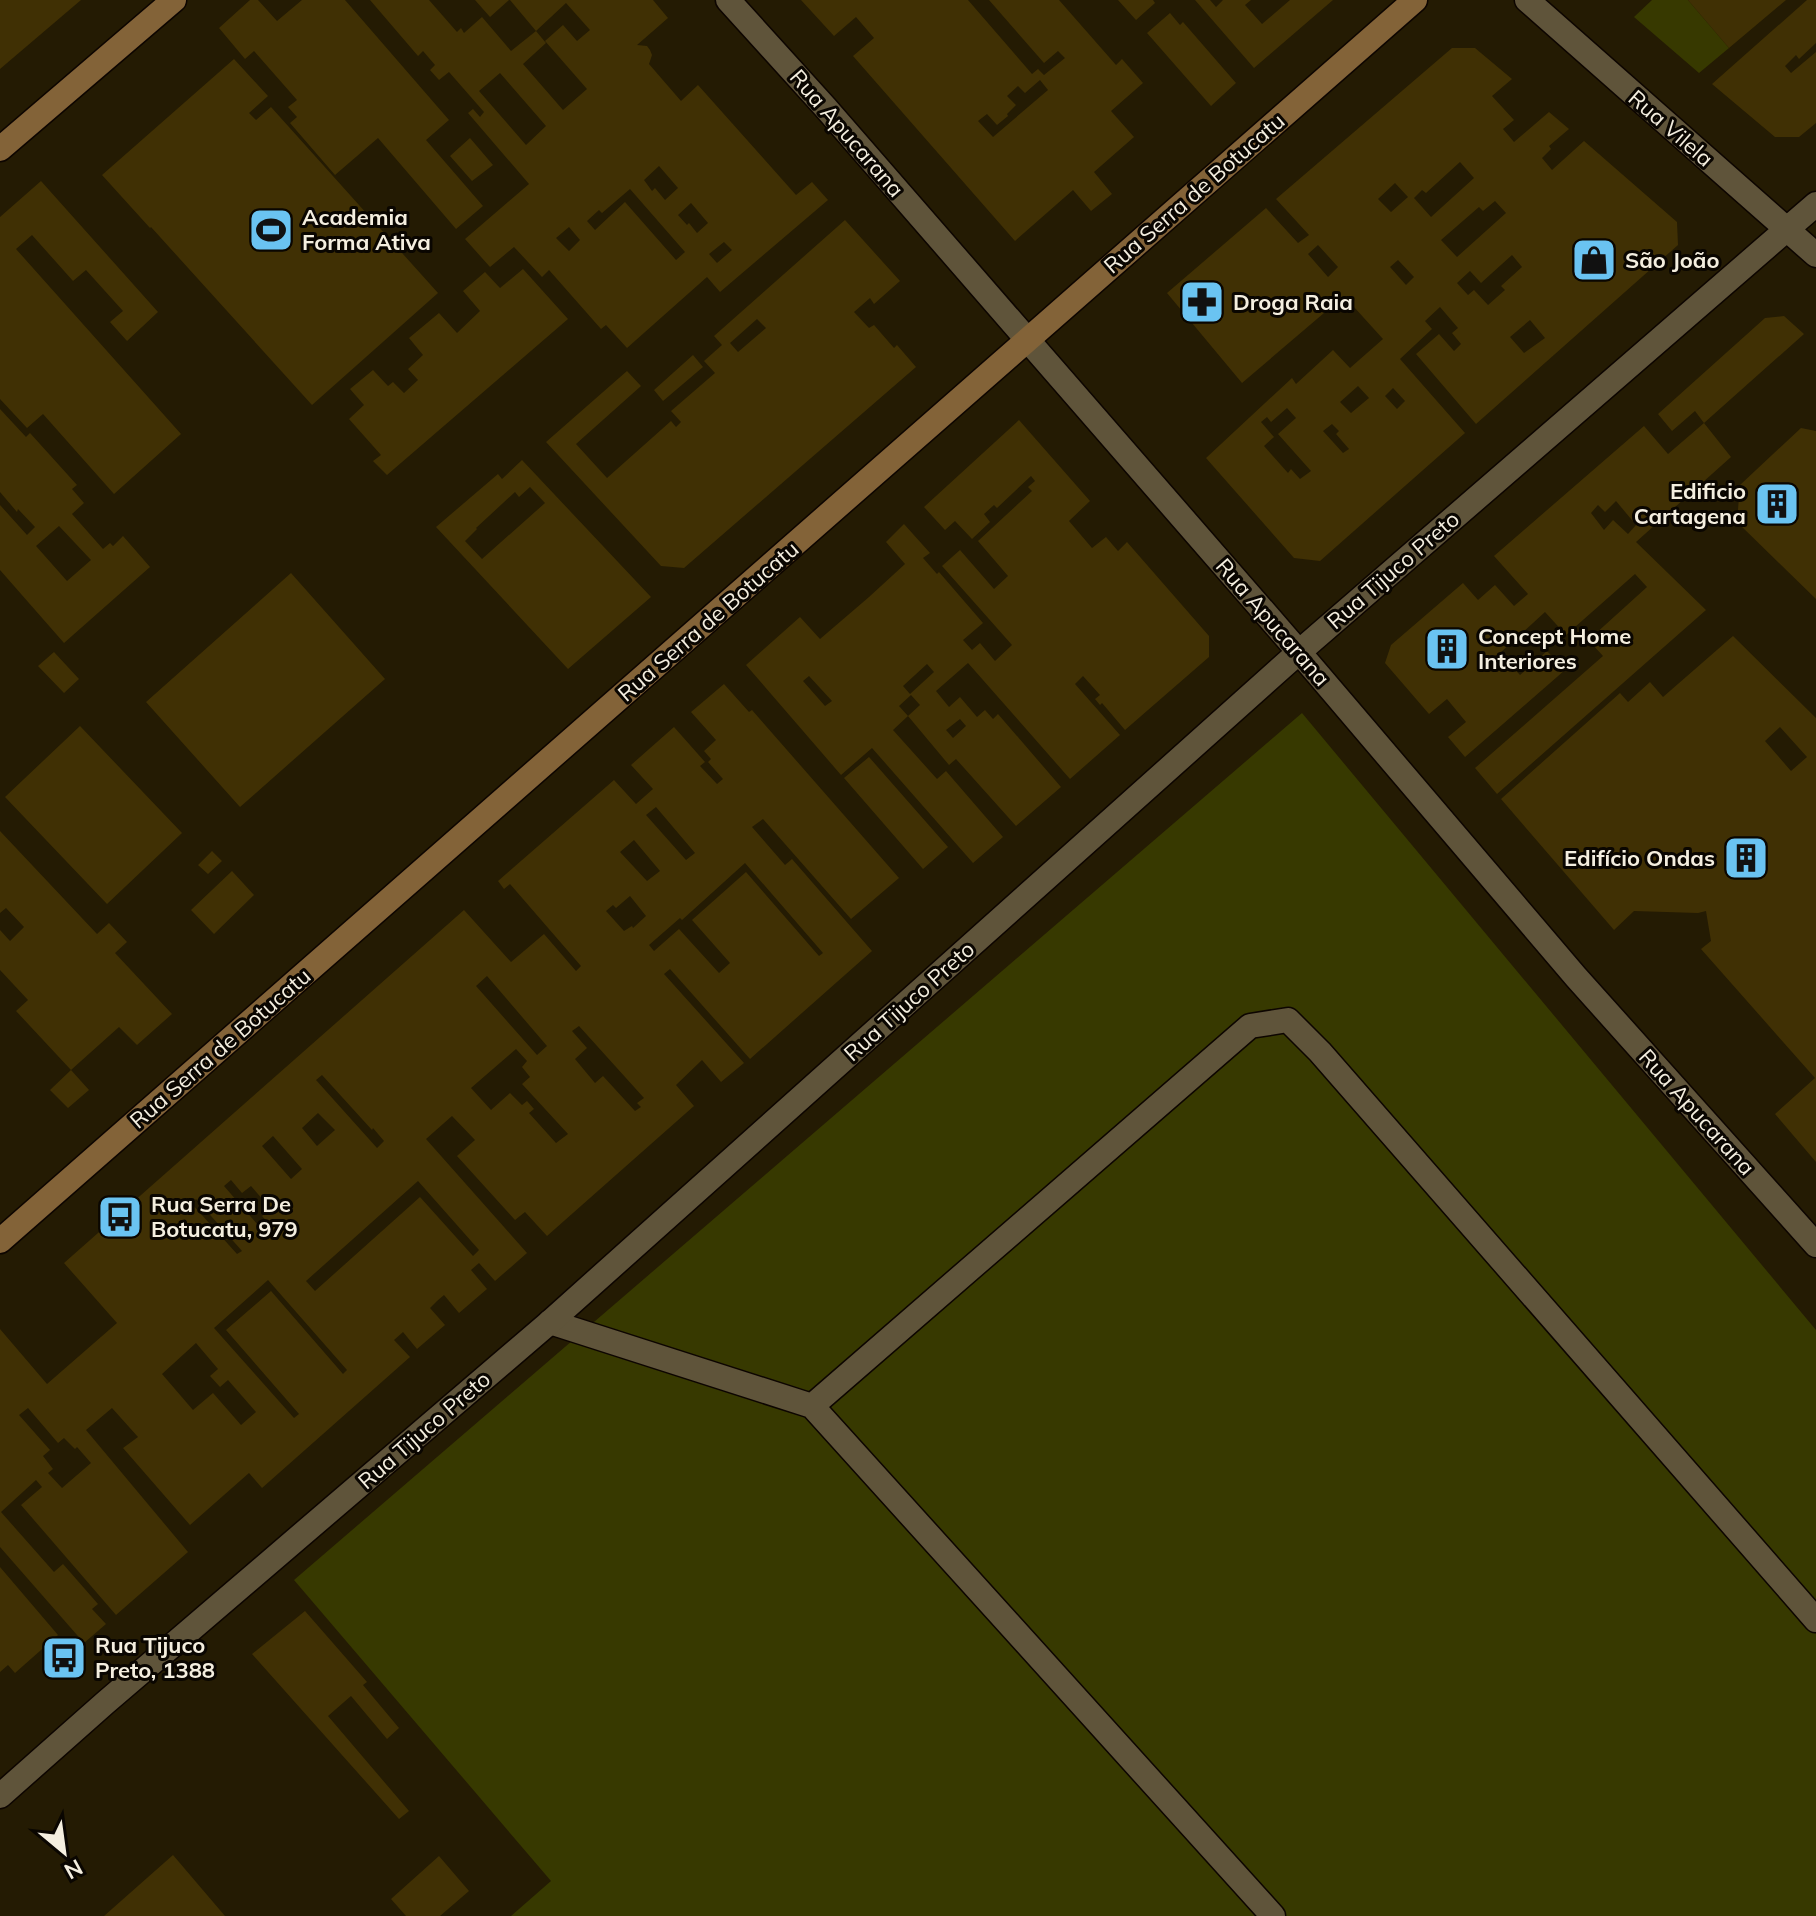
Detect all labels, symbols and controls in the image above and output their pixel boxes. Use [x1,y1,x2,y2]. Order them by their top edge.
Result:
street label: Rua Apucarana [784,63,910,203]
street label: Rua Vilela [1623,84,1719,172]
street label: Rua Serra de Botucatu [1098,107,1290,279]
place label: Academia Forma Ativa [302,203,431,256]
sports icon: Academia Forma Ativa [247,206,295,254]
shop icon: São João [1570,236,1618,284]
place label: São João [1625,246,1720,274]
pharmacy icon: Droga Raia [1178,278,1226,326]
place label: Droga Raia [1233,288,1353,316]
place label: Edificio Cartagena [1634,477,1746,530]
building icon: Edificio Cartagena [1753,480,1801,528]
street label: Rua Tijuco Preto [1321,505,1465,635]
street label: Rua Serra de Botucatu [612,535,804,707]
street label: Rua Apucarana [1210,552,1336,692]
place label: Concept Home Interiores [1478,622,1631,675]
building icon: Concept Home Interiores [1423,625,1471,673]
building icon: Edifício Ondas [1722,834,1770,882]
place label: Edifício Ondas [1564,844,1715,872]
street label: Rua Tijuco Preto [838,935,980,1067]
street label: Rua Serra de Botucatu [124,962,316,1134]
street label: Rua Apucarana [1633,1043,1761,1181]
place label: Rua Serra De Botucatu, 979 [151,1190,298,1243]
bus stop icon: Rua Serra De Botucatu, 979 [96,1193,144,1241]
street label: Rua Tijuco Preto [352,1365,496,1495]
place label: Rua Tijuco Preto, 1388 [95,1631,215,1684]
bus stop icon: Rua Tijuco Preto, 1388 [40,1634,88,1682]
north arrow [24,1812,104,1892]
text: N [60,1853,88,1886]

